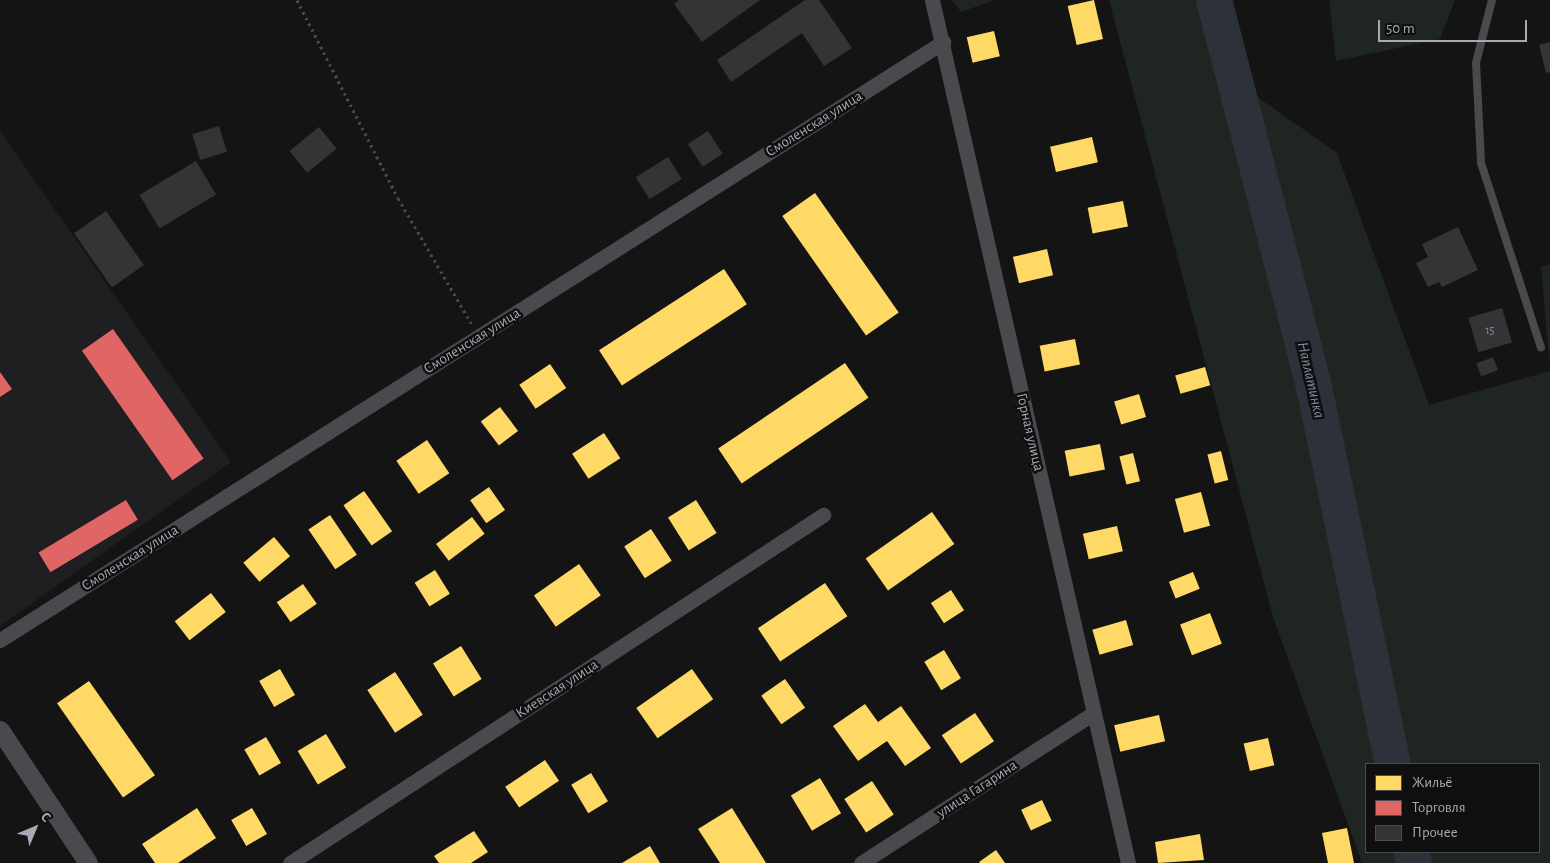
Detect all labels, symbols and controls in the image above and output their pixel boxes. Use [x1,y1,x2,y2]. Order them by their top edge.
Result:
scale bar [1380,10,1529,42]
text: 50 m [1386,21,1415,36]
street label: Смоленская улица [762,87,866,161]
street label: Смоленская улица [420,304,524,378]
house number: 15 [1485,324,1495,338]
water label: Наплатинка [1293,340,1329,420]
street label: Горная улица [1012,391,1048,473]
street label: Смоленская улица [78,521,182,595]
street label: Киевская улица [512,656,602,722]
street label: улица Гагарина [933,756,1021,822]
legend [1365,763,1540,853]
text: Жильё [1412,775,1452,790]
text: Торговля [1412,800,1466,815]
north arrow [10,803,60,853]
text: С [38,810,53,825]
text: Прочее [1412,825,1458,840]

